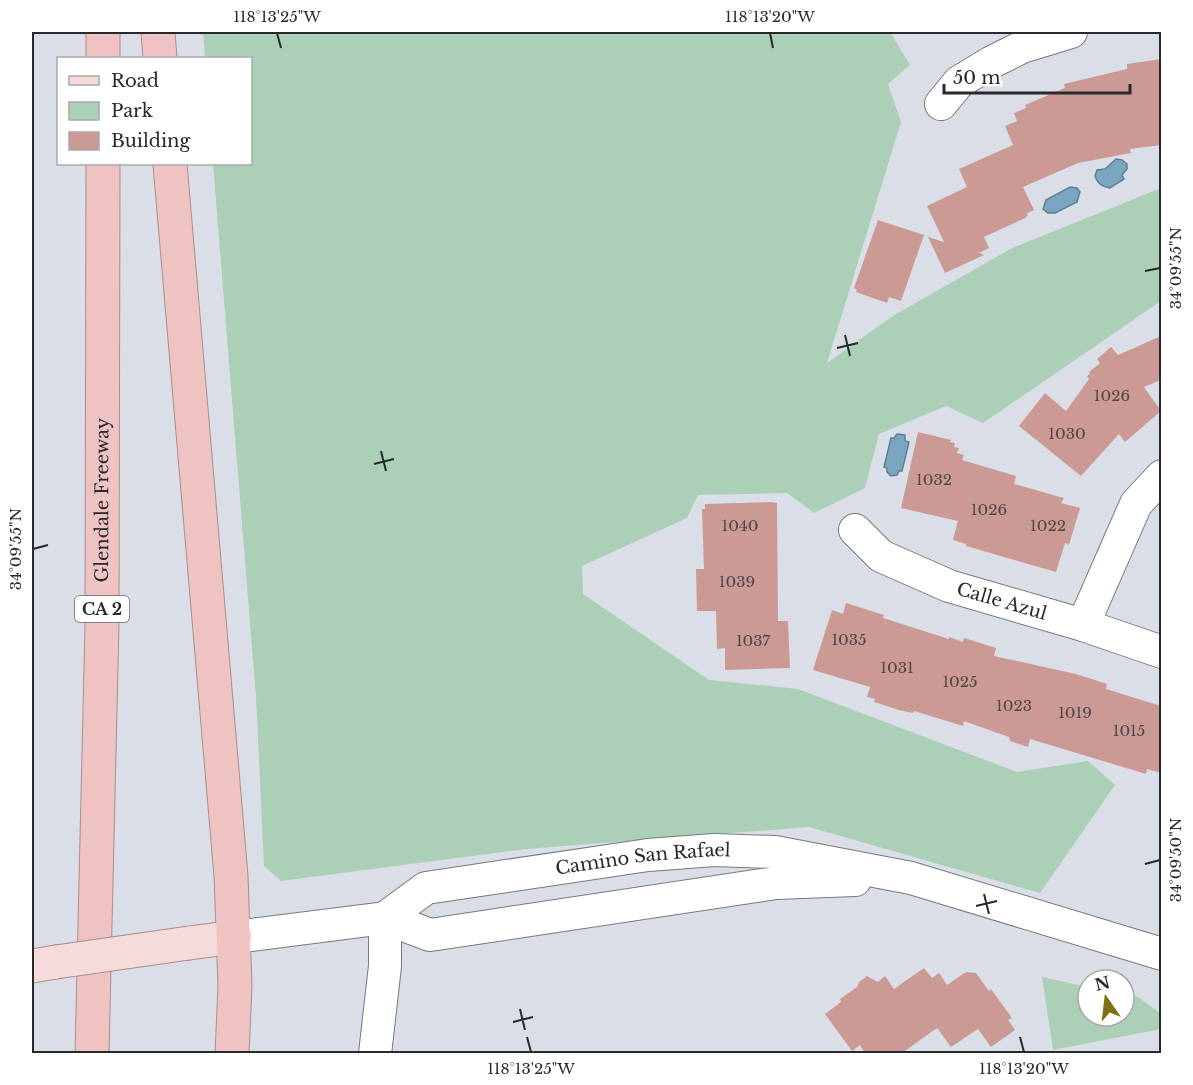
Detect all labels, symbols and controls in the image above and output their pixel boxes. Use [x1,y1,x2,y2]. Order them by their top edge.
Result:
text: 118°13'25"W [233,7,321,26]
text: 118°13'20"W [725,7,815,26]
legend [57,57,252,165]
scale bar [944,57,1130,95]
text: 50 m [953,67,1001,89]
text: Road [111,70,159,92]
text: Park [111,100,153,122]
text: Building [111,130,190,152]
text: 34°09'55"N [1166,227,1185,309]
house number: 1026 [1094,386,1130,405]
street label: Glendale Freeway [91,417,113,583]
house number: 1030 [1048,424,1086,443]
house number: 1032 [916,470,952,489]
house number: 1026 [971,500,1007,519]
text: 34°09'55"N [6,508,25,590]
house number: 1040 [722,516,758,535]
house number: 1022 [1030,516,1066,535]
house number: 1039 [719,572,755,591]
street label: Calle Azul [954,578,1049,625]
road number: CA 2 [75,596,129,622]
house number: 1035 [831,630,867,649]
house number: 1037 [736,631,771,650]
house number: 1031 [880,658,914,677]
house number: 1025 [942,672,978,691]
house number: 1023 [996,696,1032,715]
house number: 1019 [1058,703,1092,722]
house number: 1015 [1113,721,1145,740]
text: 34°09'50"N [1166,818,1185,902]
street label: Camino San Rafael [554,839,731,880]
north arrow [1076,968,1136,1028]
text: N [1093,972,1112,995]
text: 118°13'25"W [487,1059,575,1078]
text: 118°13'20"W [979,1059,1069,1078]

